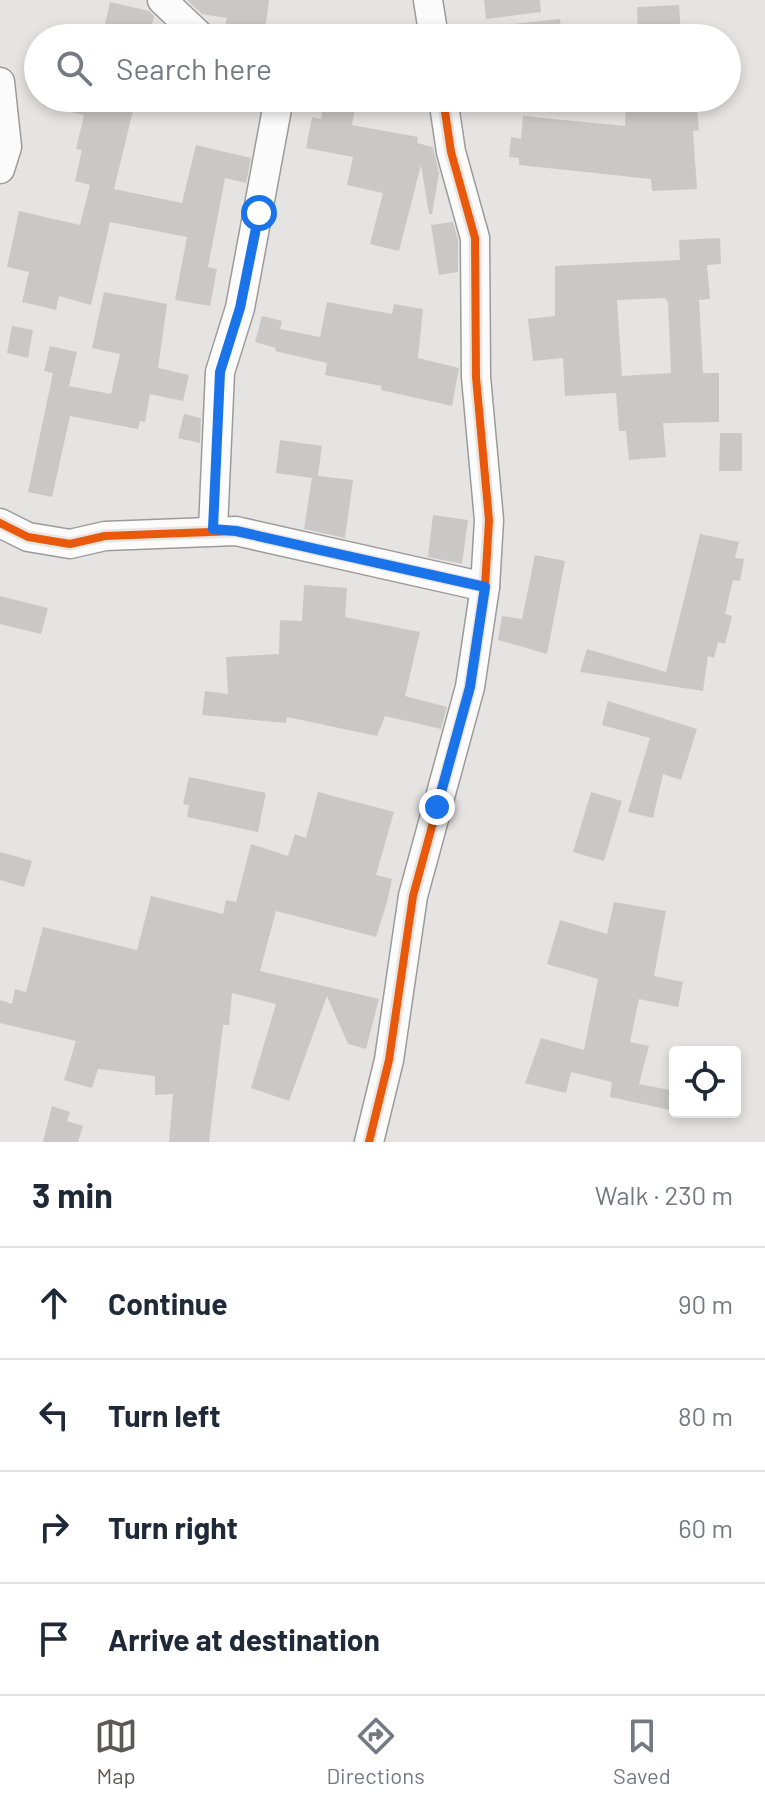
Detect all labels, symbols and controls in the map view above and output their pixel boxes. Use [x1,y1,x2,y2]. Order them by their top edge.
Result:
search box [24,24,741,112]
icon: search [52,46,96,90]
text: Search here [116,50,272,86]
route start [241,195,277,231]
route end [419,789,455,825]
map controls [669,1046,741,1118]
button: locate [669,1046,741,1118]
text: 3 min [32,1174,113,1215]
text: Walk · 230 m [595,1179,733,1210]
icon: ahead [32,1281,76,1325]
text: Continue [108,1285,228,1321]
text: 90 m [678,1288,733,1319]
icon: left [32,1393,76,1437]
text: Turn left [108,1397,221,1433]
text: 80 m [678,1400,733,1431]
icon: right [32,1505,76,1549]
text: Turn right [108,1509,238,1545]
text: 60 m [678,1512,733,1543]
icon: arrive [32,1617,76,1661]
text: Arrive at destination [108,1621,380,1657]
tab: Map [94,1714,138,1788]
tab: Directions [326,1714,425,1788]
tab: Saved [613,1714,671,1788]

